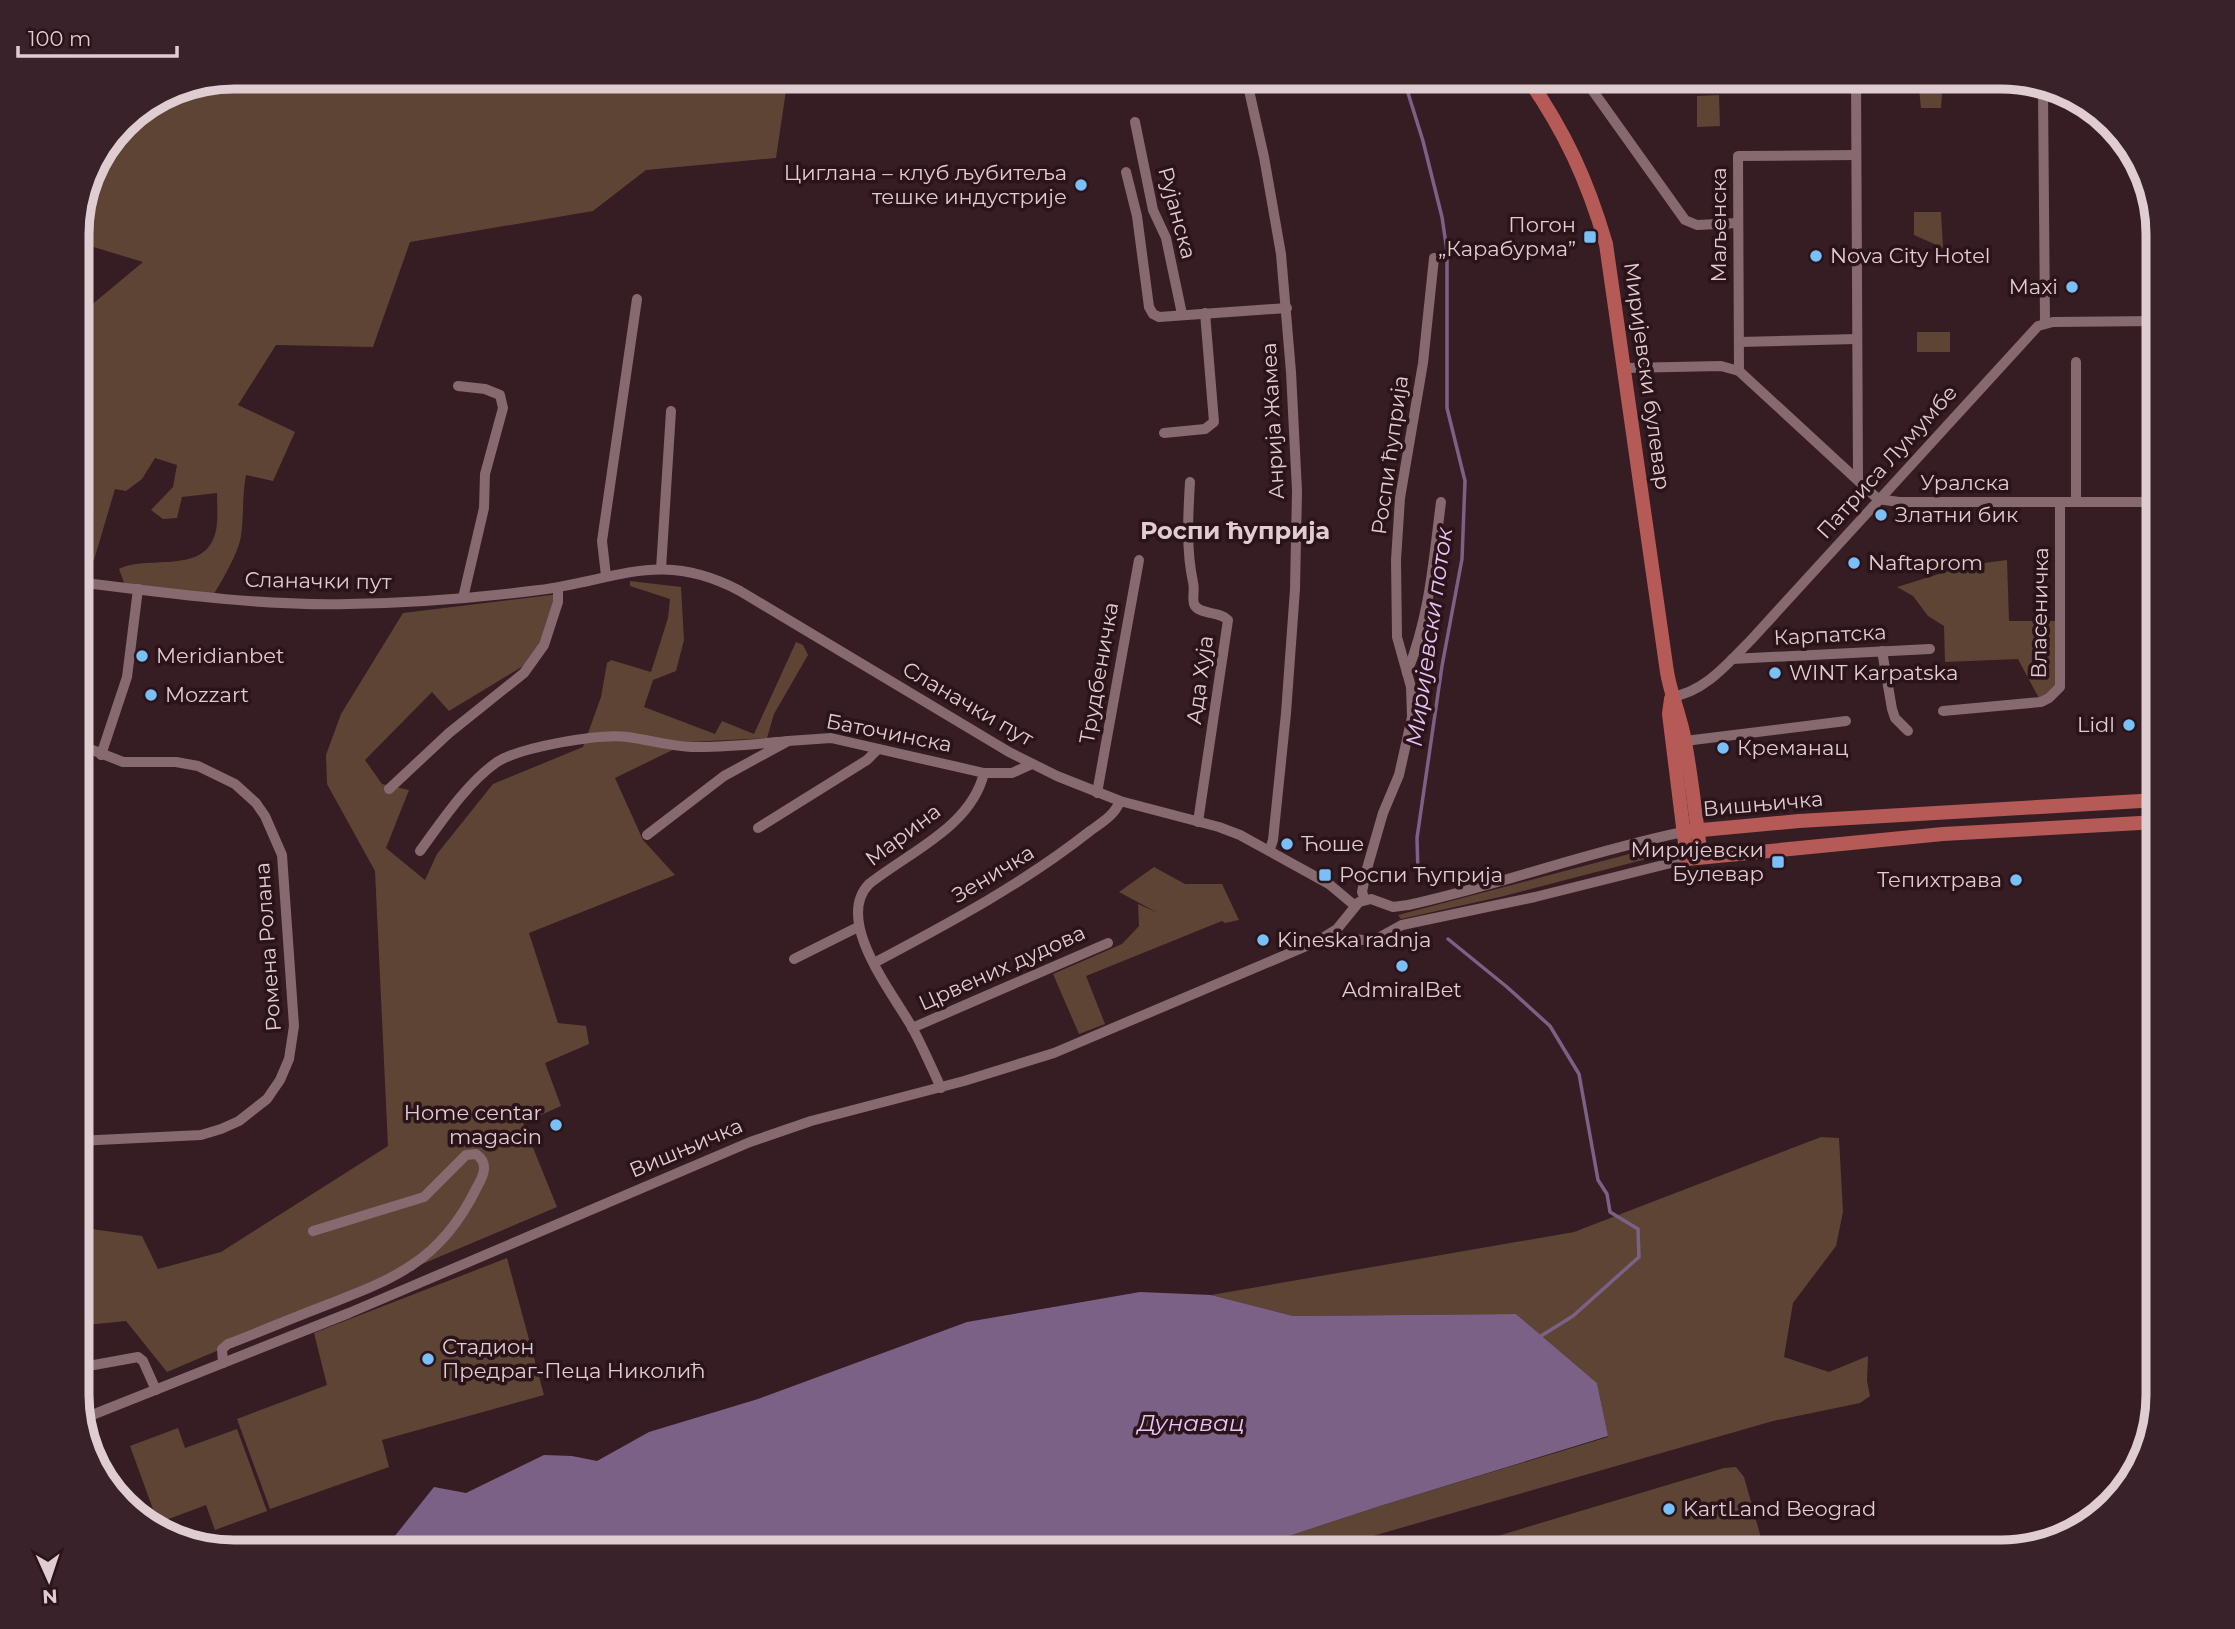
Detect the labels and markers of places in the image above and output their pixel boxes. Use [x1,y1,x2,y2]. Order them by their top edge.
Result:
place label: Циглана – клуб љубитеља тешке индустрије [784,160,1067,209]
marker: Циглана – клуб љубитеља тешке индустрије [1073,177,1089,193]
place label: Погон „Карабурма” [1438,212,1576,261]
marker: Погон „Карабурма” [1582,229,1598,245]
place label: Nova City Hotel [1830,243,1991,268]
marker: Nova City Hotel [1808,248,1824,264]
place label: Maxi [2009,274,2058,299]
marker: Maxi [2064,279,2080,295]
place label: Златни бик [1895,502,2018,527]
marker: Златни бик [1873,507,1889,523]
place label: Naftaprom [1868,550,1983,575]
marker: Naftaprom [1846,555,1862,571]
place label: Meridianbet [156,643,285,668]
marker: Meridianbet [134,648,150,664]
place label: WINT Karpatska [1789,660,1958,685]
marker: WINT Karpatska [1767,665,1783,681]
place label: Mozzart [165,682,249,707]
marker: Mozzart [143,687,159,703]
place label: Lidl [2077,712,2115,737]
marker: Lidl [2121,717,2137,733]
place label: Креманац [1737,735,1849,760]
marker: Креманац [1715,740,1731,756]
place label: Ћоше [1301,831,1364,856]
marker: Ћоше [1279,836,1295,852]
place label: Миријевски Булевар [1631,837,1764,886]
marker: Миријевски Булевар [1770,854,1786,870]
place label: Роспи Ћуприја [1339,862,1503,887]
marker: Роспи Ћуприја [1317,867,1333,883]
place label: Тепихтрава [1877,867,2002,892]
marker: Тепихтрава [2008,872,2024,888]
place label: Kineska radnja [1277,927,1431,952]
marker: Kineska radnja [1255,932,1271,948]
marker: AdmiralBet [1394,958,1410,974]
place label: AdmiralBet [1342,977,1462,1002]
place label: Home centar magacin [404,1100,542,1149]
marker: Home centar magacin [548,1117,564,1133]
place label: Стадион Предраг-Пеца Николић [442,1334,705,1383]
marker: Стадион Предраг-Пеца Николић [420,1351,436,1367]
place label: KartLand Beograd [1683,1496,1876,1521]
marker: KartLand Beograd [1661,1501,1677,1517]

